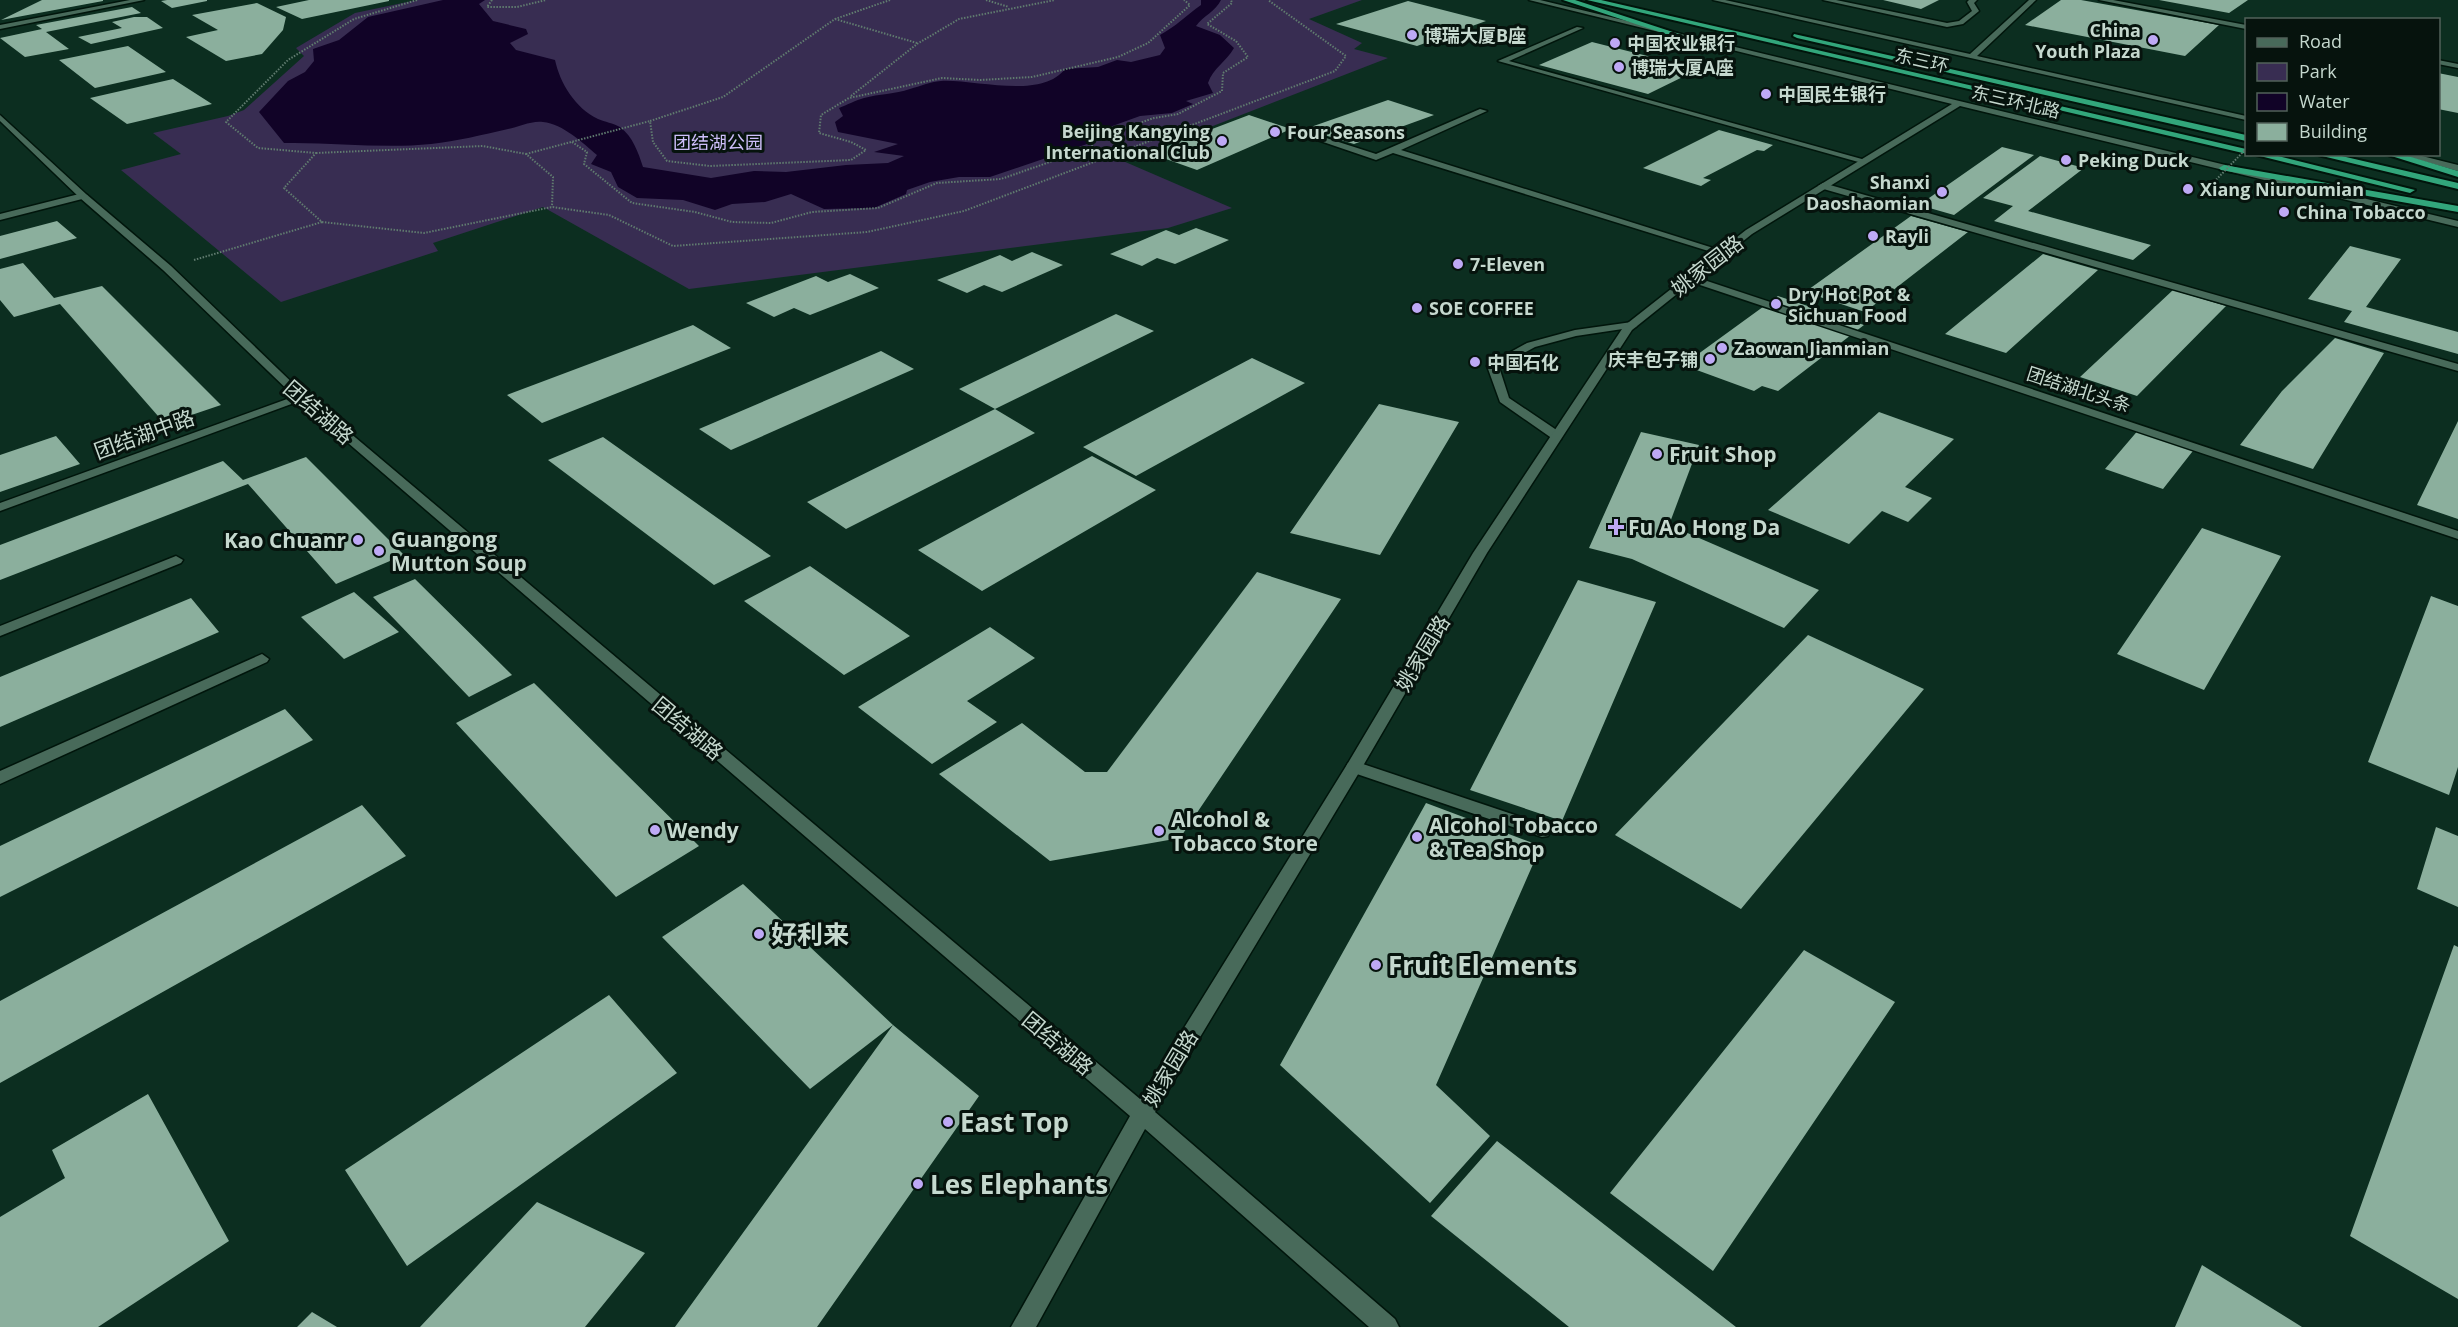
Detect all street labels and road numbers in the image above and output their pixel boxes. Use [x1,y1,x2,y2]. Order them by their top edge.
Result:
street label: 东三环 [1893,42,1951,78]
street label: 东三环北路 [1969,79,2063,123]
street label: 姚家园路 [1665,228,1749,302]
street label: 团结湖北头条 [2024,361,2134,417]
street label: 团结湖路 [278,374,360,450]
street label: 团结湖中路 [90,403,198,465]
street label: 姚家园路 [1388,610,1456,696]
street label: 团结湖路 [647,690,729,766]
street label: 团结湖路 [1017,1005,1099,1081]
street label: 姚家园路 [1136,1025,1204,1111]

